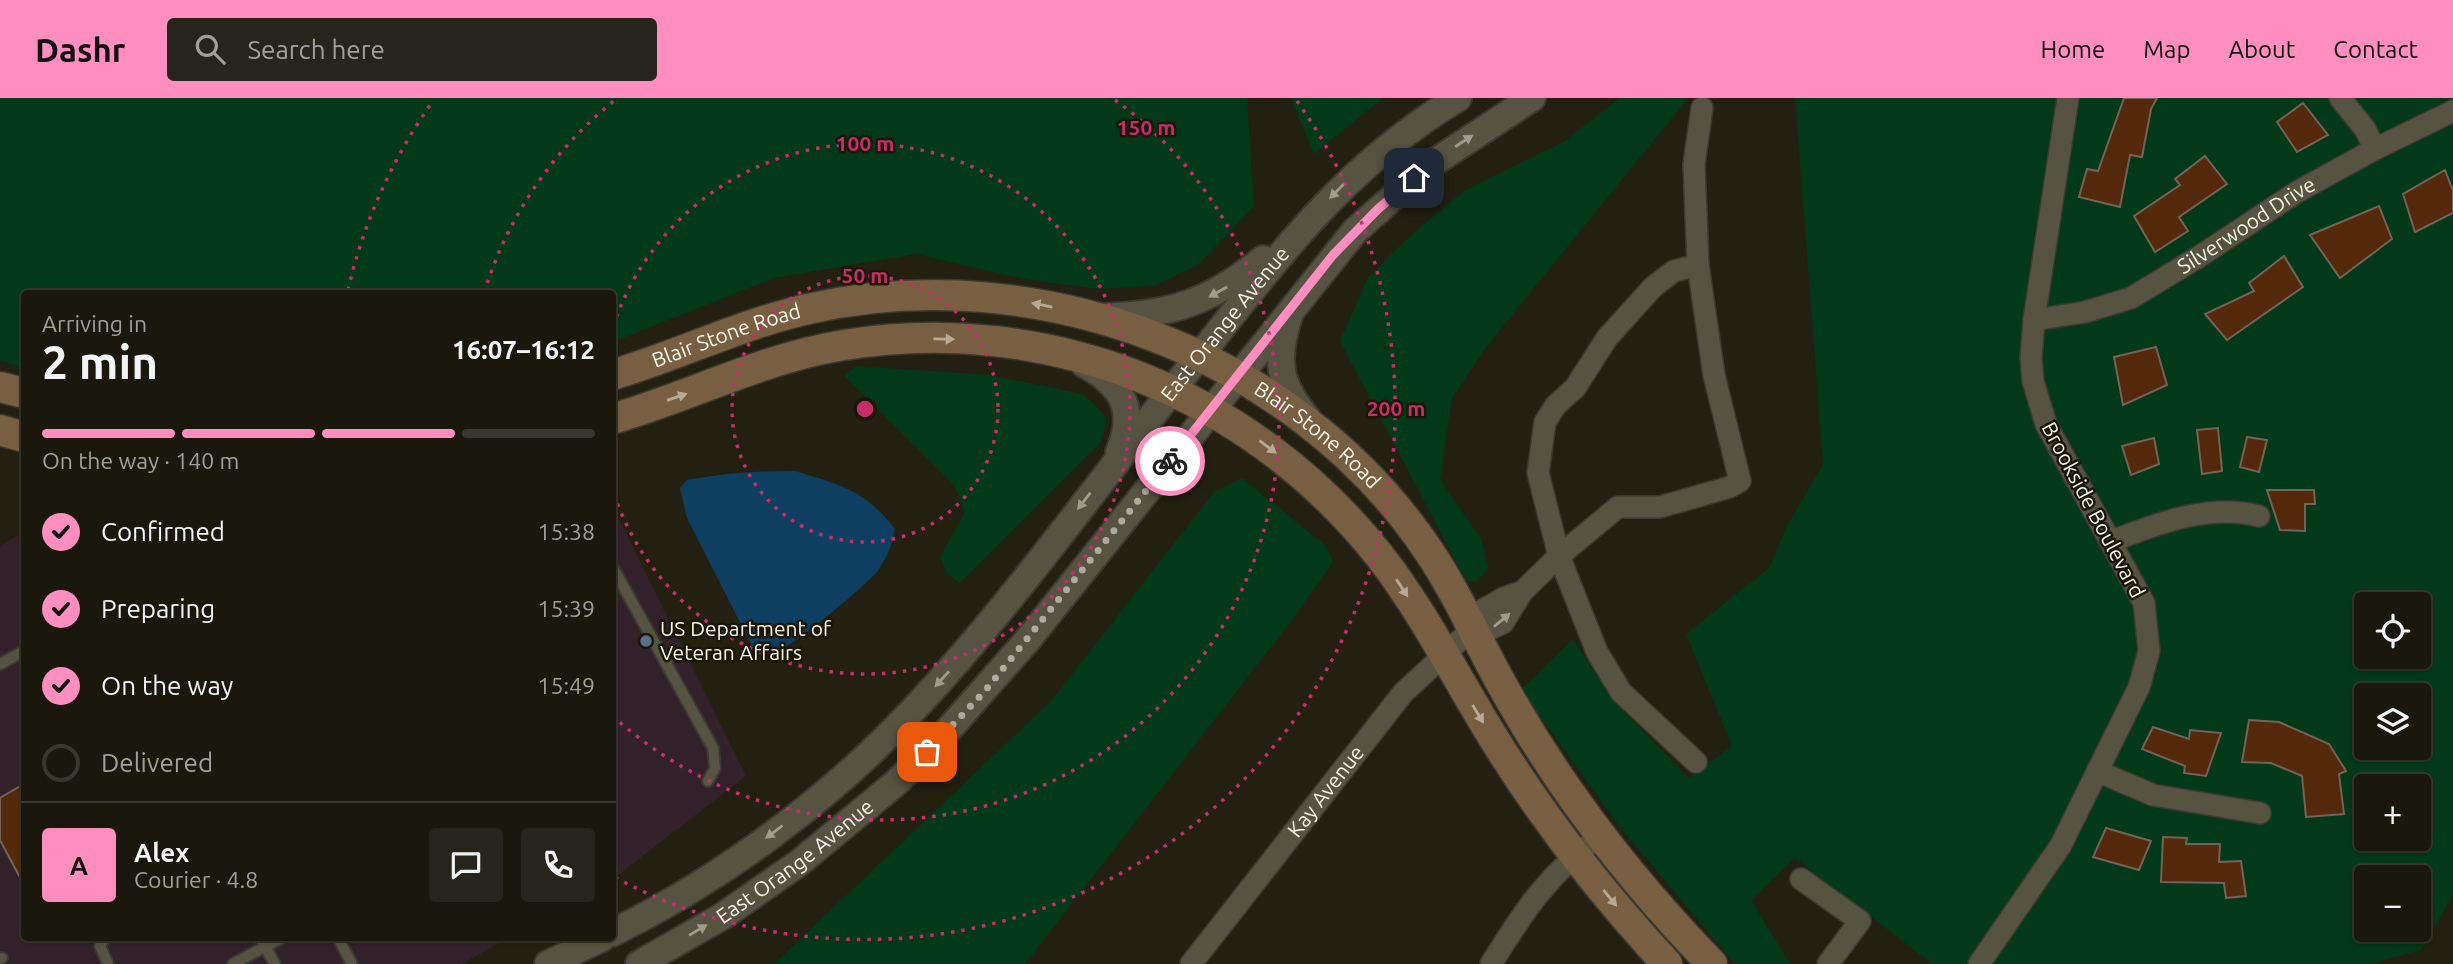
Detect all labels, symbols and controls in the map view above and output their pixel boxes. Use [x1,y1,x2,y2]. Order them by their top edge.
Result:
search box [167,18,657,81]
icon: search [191,30,229,68]
text: Dashr [35,31,125,68]
text: Search here [247,35,385,64]
text: Home [2040,36,2105,63]
text: Map [2143,36,2190,63]
text: About [2228,36,2295,63]
text: Contact [2333,36,2418,63]
text: 150 m [1117,115,1175,139]
text: 100 m [836,131,894,155]
one-way arrow [1455,134,1473,148]
pin [1384,148,1444,208]
icon: home [1395,159,1433,197]
street label: Silverwood Drive [2173,171,2319,278]
one-way arrow [1329,182,1345,199]
street label: East Orange Avenue [1155,241,1294,405]
text: 50 m [842,263,888,287]
one-way arrow [1208,286,1228,297]
street label: Blair Stone Road [648,298,803,372]
one-way arrow [1031,299,1053,310]
text: Arriving in [42,311,147,336]
one-way arrow [933,333,955,344]
text: 16:07–16:12 [452,335,595,364]
text: 2 min [42,336,158,388]
street label: Blair Stone Road [1250,376,1386,493]
one-way arrow [667,391,688,402]
text: 200 m [1367,396,1425,420]
centre of rings [853,397,877,421]
street label: Brookside Boulevard [2037,418,2150,601]
courier [1135,426,1205,496]
one-way arrow [1259,439,1277,453]
icon: bike [1151,442,1189,480]
text: On the way · 140 m [42,448,239,473]
one-way arrow [1076,492,1091,510]
icon: check [42,513,80,551]
text: Confirmed [101,517,225,546]
text: 15:38 [537,519,595,544]
one-way arrow [1395,579,1408,598]
icon: check [42,590,80,628]
map controls [2354,592,2431,942]
button: locate [2354,592,2431,669]
text: Preparing [101,594,215,623]
text: 15:39 [537,596,595,621]
one-way arrow [1493,613,1511,628]
place label: US Department of Veteran Affairs [660,616,832,664]
marker: US Department of Veteran Affairs [638,633,654,649]
icon: check [42,667,80,705]
one-way arrow [934,670,950,687]
text: On the way [101,671,233,700]
text: 15:49 [537,673,595,698]
button: layers [2354,683,2431,760]
one-way arrow [1472,704,1485,723]
pin [897,722,957,782]
icon: bag [908,733,946,771]
street label: Kay Avenue [1282,740,1368,841]
text: Delivered [101,748,213,777]
button: + [2354,774,2431,851]
street label: East Orange Avenue [711,794,878,928]
one-way arrow [765,825,783,839]
button: chat [429,828,503,902]
button: phone [521,828,595,902]
text: Alex [134,838,189,867]
text: A [70,851,88,880]
button: − [2354,865,2431,942]
text: Courier · 4.8 [134,867,258,892]
one-way arrow [1603,889,1618,907]
one-way arrow [689,924,708,937]

